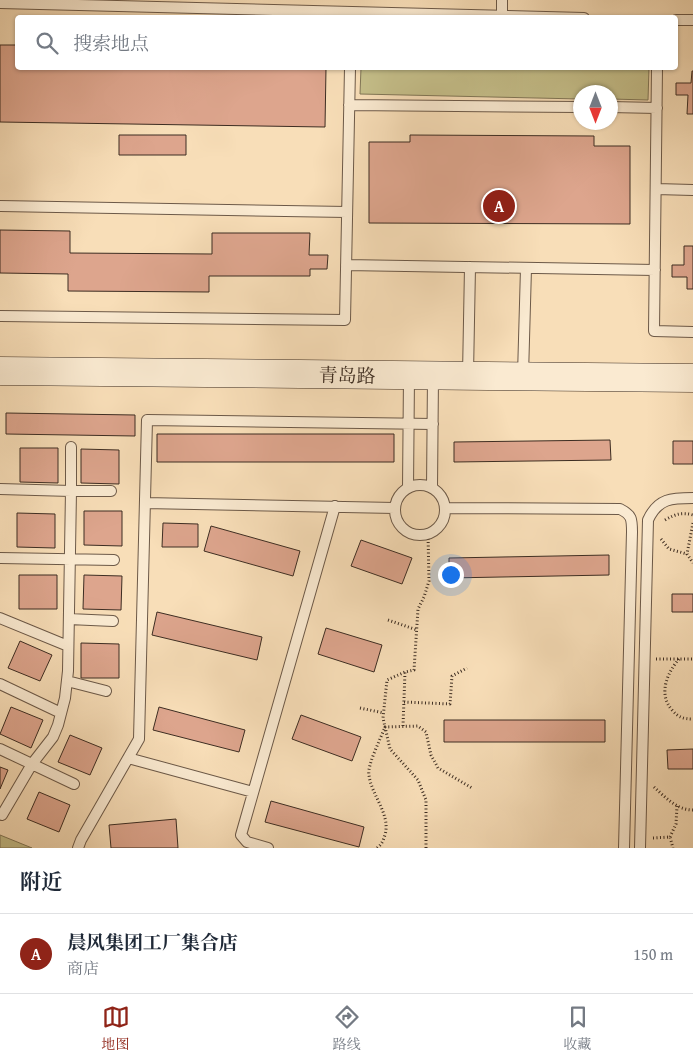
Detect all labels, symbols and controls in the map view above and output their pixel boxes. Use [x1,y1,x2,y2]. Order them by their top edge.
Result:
search box [15,15,678,70]
icon: search [33,29,61,57]
text: 搜索地点 [73,29,149,57]
north arrow [573,85,618,130]
pin: A [483,187,515,225]
street label: 青岛路 [318,361,376,389]
your location [438,562,464,588]
text: 附近 [20,866,62,897]
text: 晨风集团工厂集合店 [67,928,238,956]
text: A [31,942,41,966]
text: 150 m [633,942,673,966]
text: 商店 [67,956,99,980]
tab: 地图 [102,1003,130,1054]
tab: 路线 [333,1003,361,1054]
tab: 收藏 [564,1003,592,1054]

